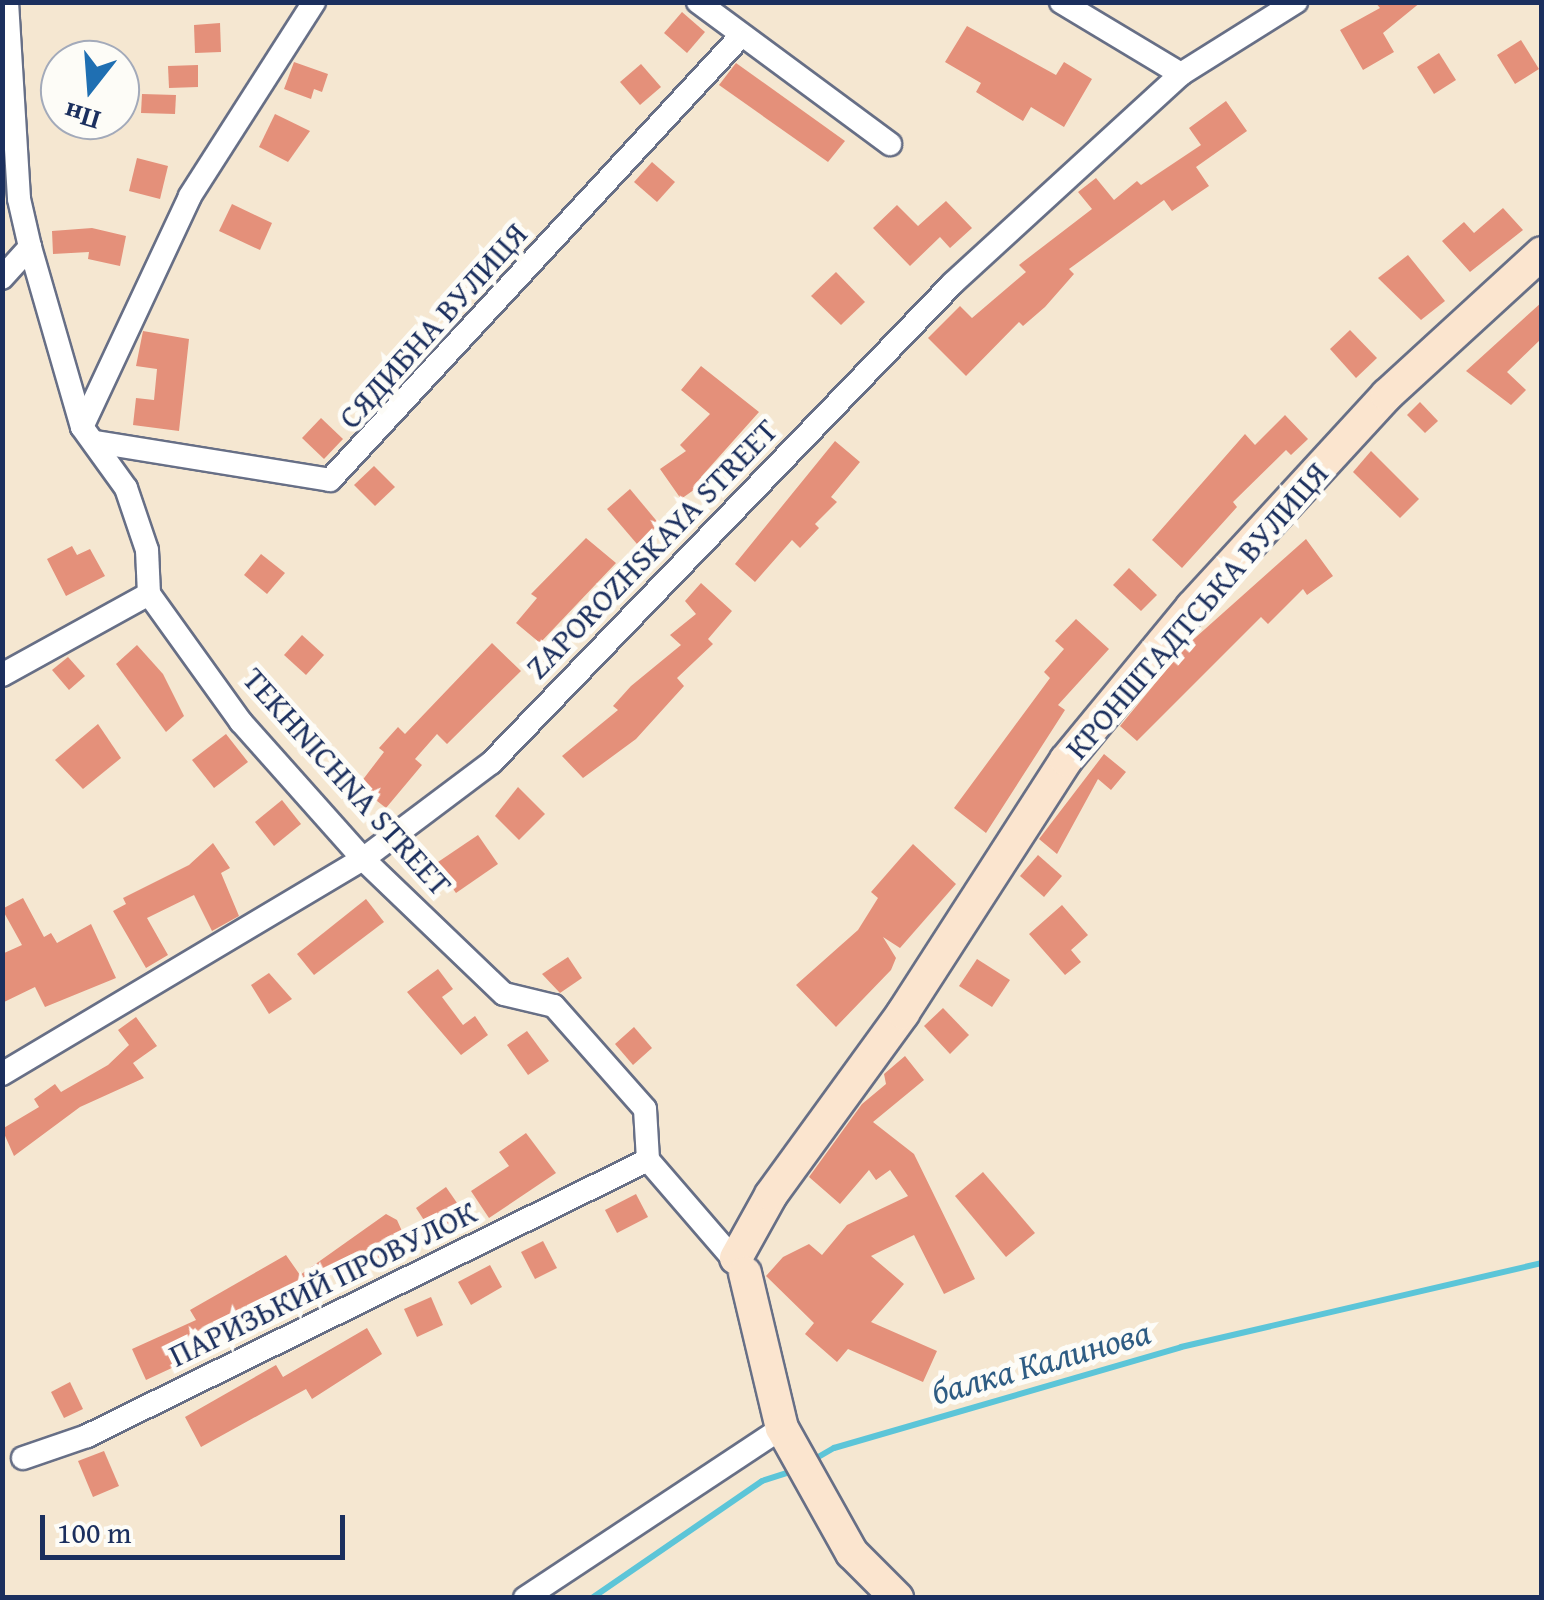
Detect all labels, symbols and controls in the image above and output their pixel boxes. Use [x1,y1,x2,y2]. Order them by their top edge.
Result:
north arrow [40,40,140,140]
text: Пн [58,92,105,142]
street label: СЯДИБНА ВУЛИЦЯ [331,215,535,437]
street label: ZAPOROZHSKAYA STREET [518,411,786,687]
street label: КРОНШТАДТСЬКА ВУЛИЦЯ [1058,455,1336,767]
street label: TEKHNICHNA STREET [235,660,459,904]
street label: ПАРИЗЬКИЙ ПРОВУЛОК [163,1193,483,1375]
water label: балка Калинова [927,1311,1155,1413]
scale bar [45,1495,350,1557]
text: 100 m [57,1510,131,1554]

